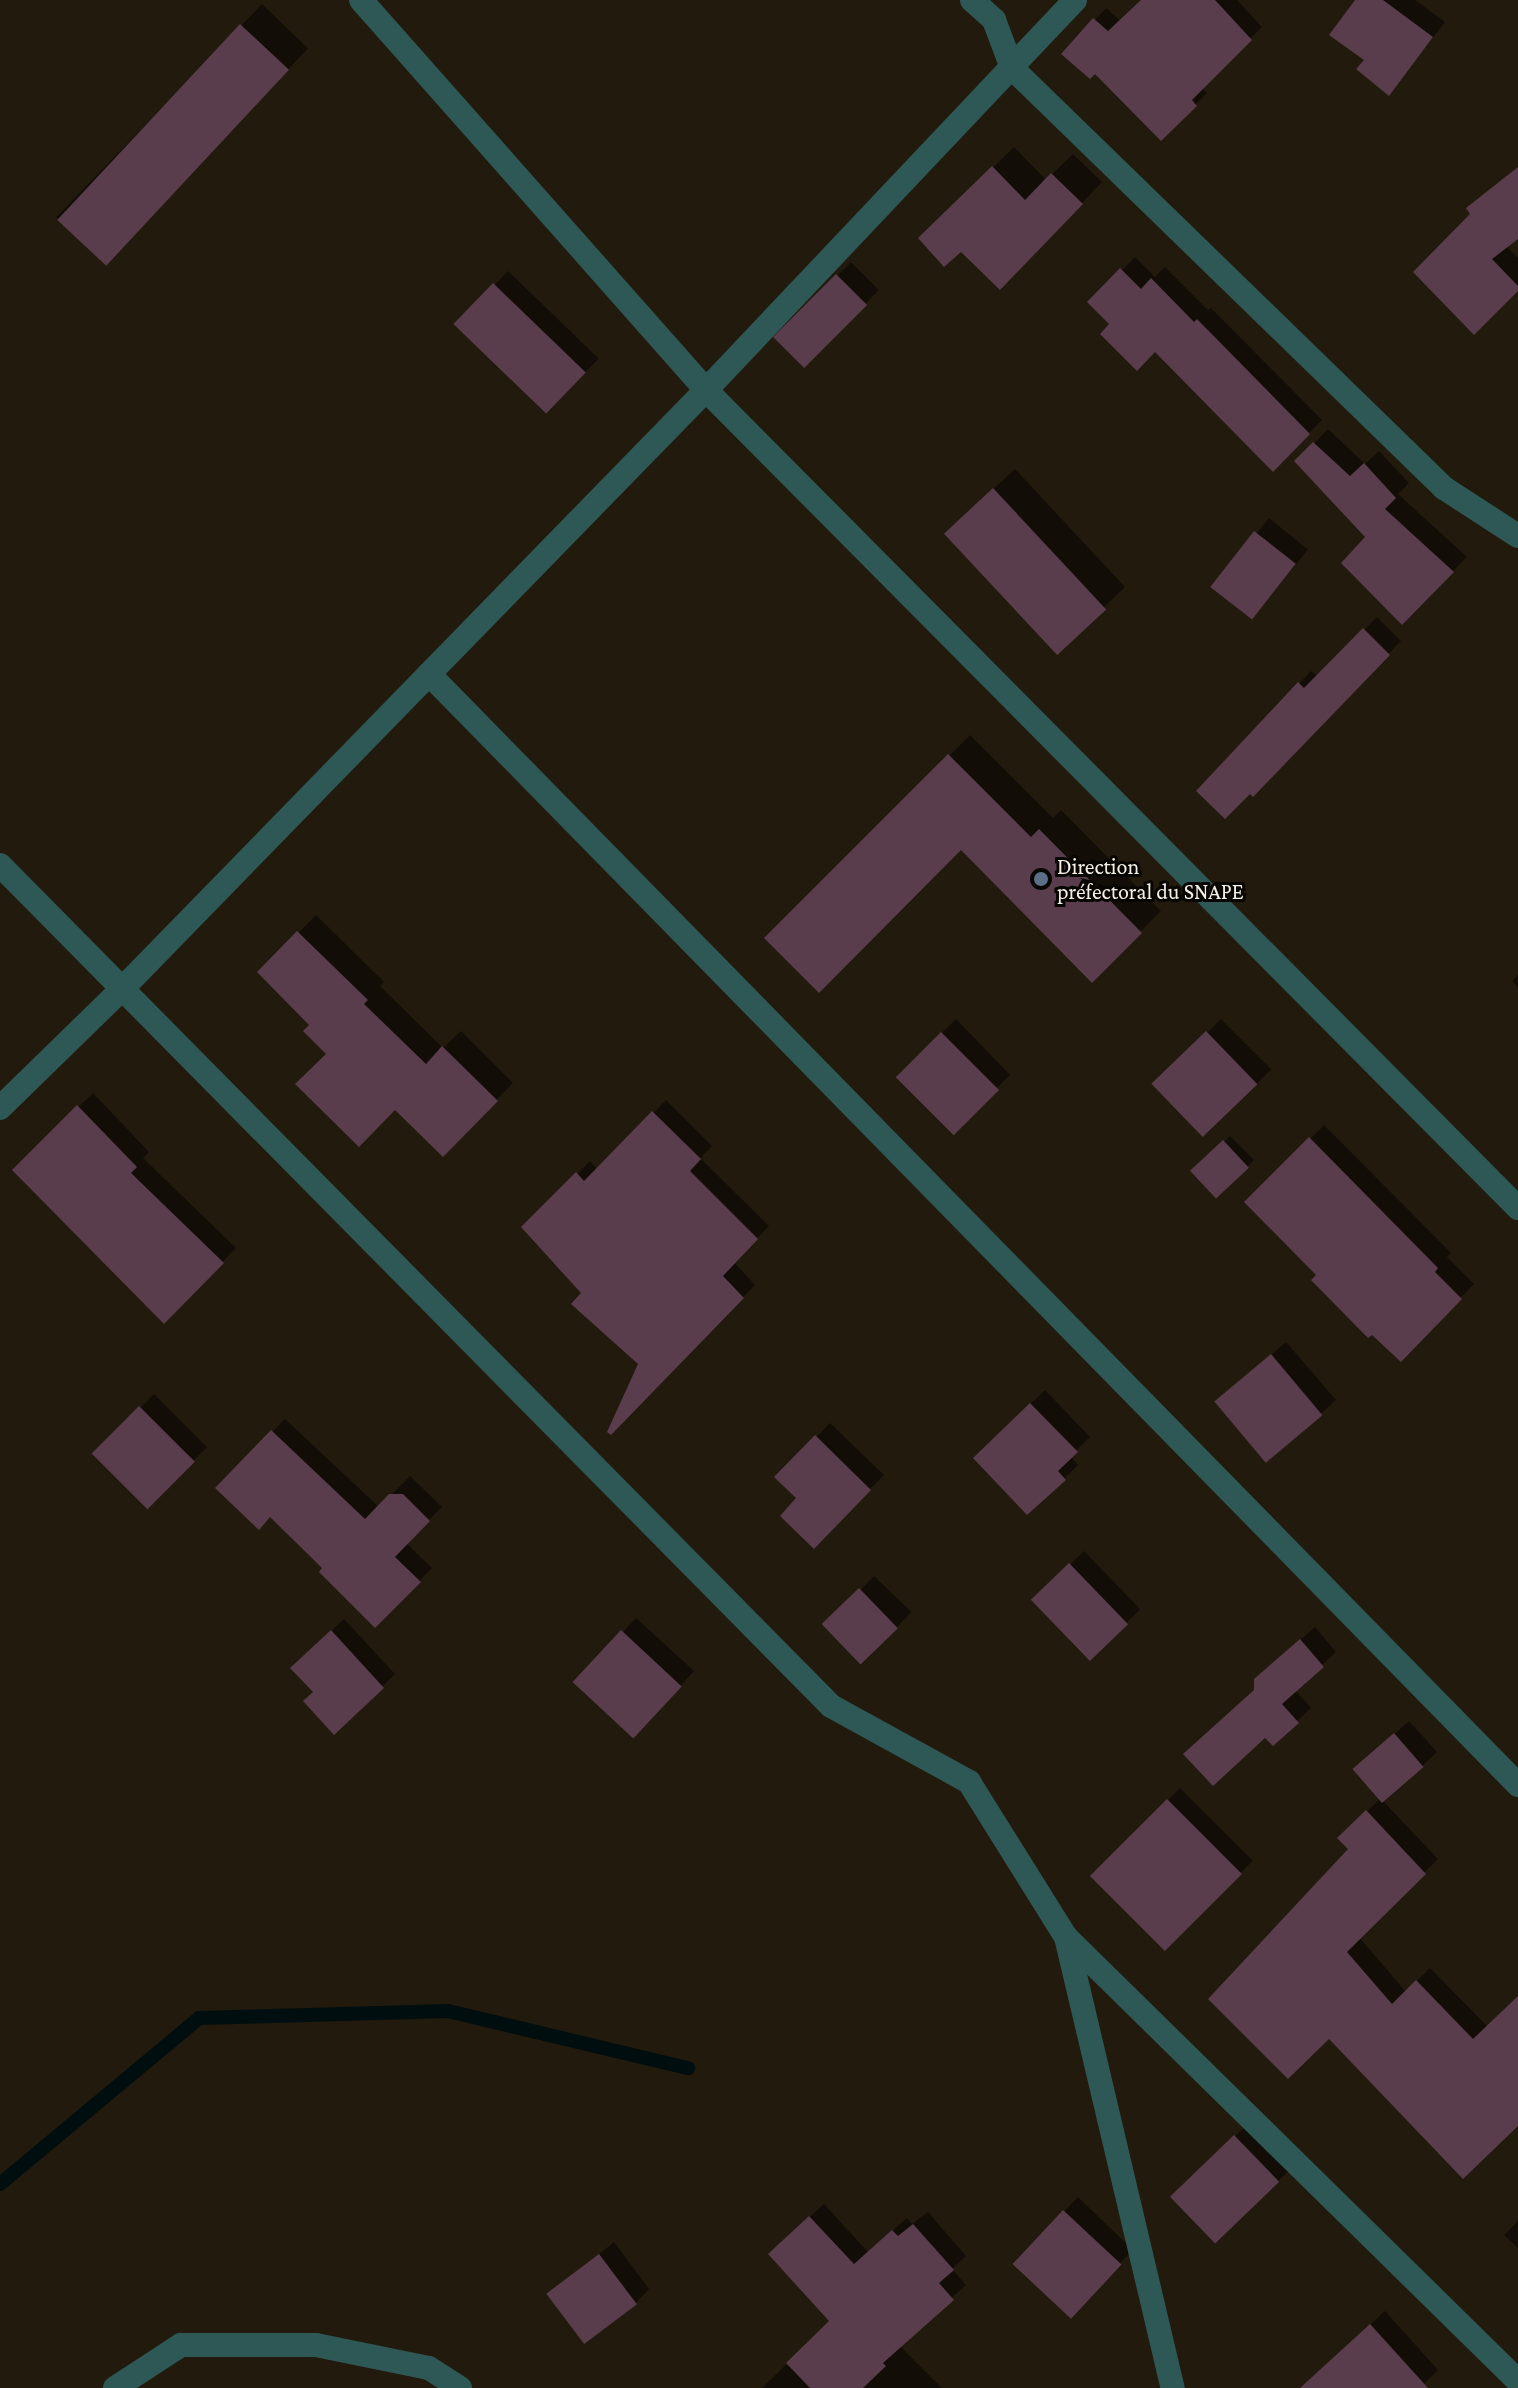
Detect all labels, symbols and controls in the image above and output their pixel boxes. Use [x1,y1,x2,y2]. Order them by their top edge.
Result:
place label: Direction préfectoral du SNAPE [1057,853,1244,904]
marker: Direction préfectoral du SNAPE [1032,870,1050,888]

